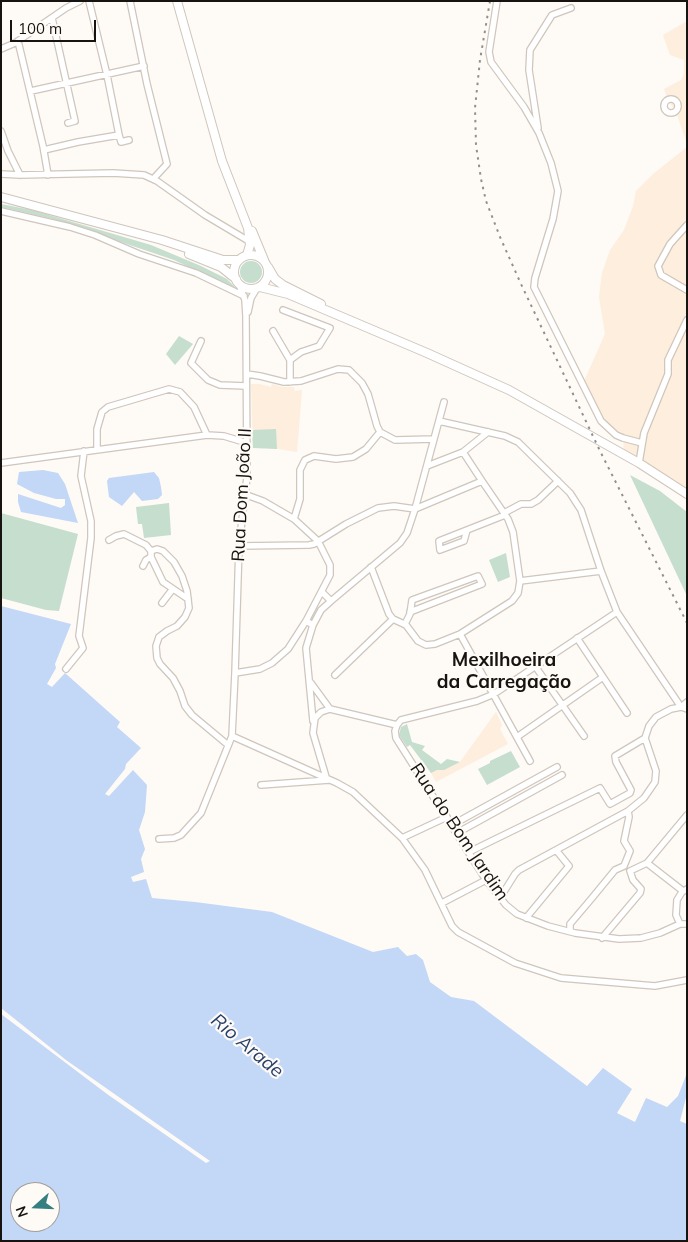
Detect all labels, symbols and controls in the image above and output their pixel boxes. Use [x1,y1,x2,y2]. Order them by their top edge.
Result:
scale bar [12,10,99,42]
text: 100 m [18,19,62,38]
street label: Rua Dom João II [228,428,256,562]
district label: Mexilhoeira da Carregação [437,649,571,693]
street label: Rua do Bom Jardim [405,759,513,905]
water label: Rio Arade [206,1009,288,1083]
north arrow [10,1182,60,1232]
text: N [12,1204,32,1220]

